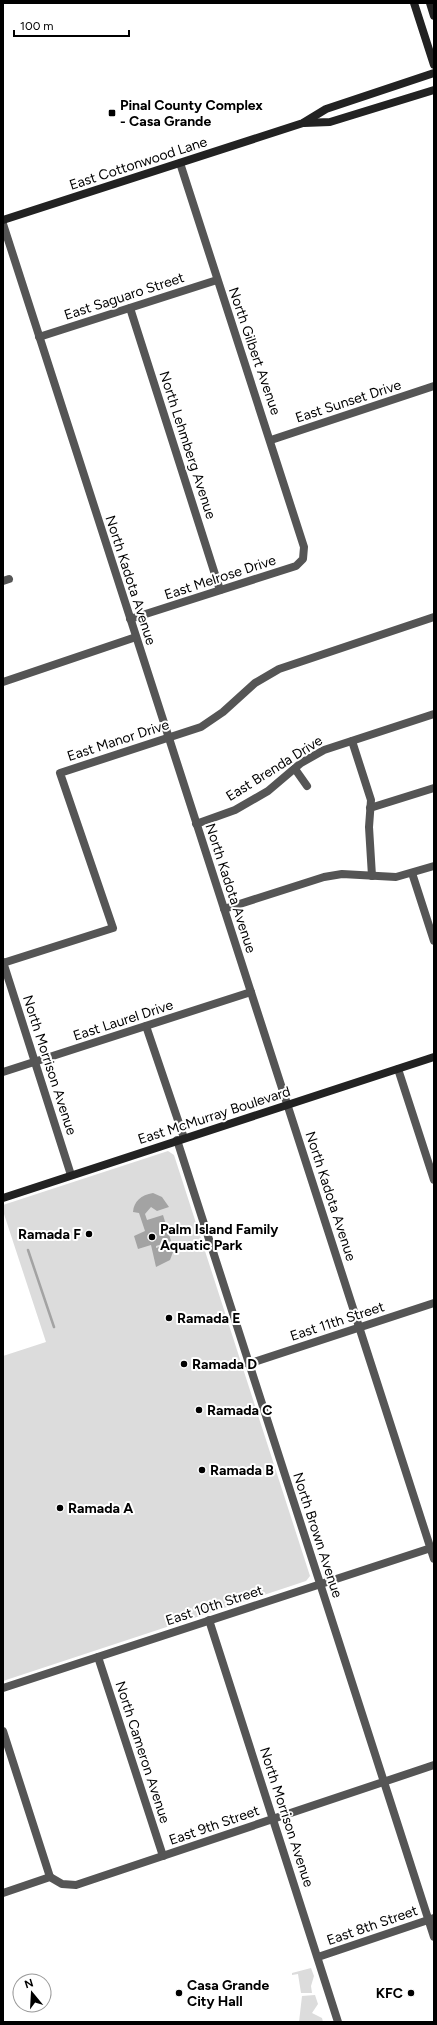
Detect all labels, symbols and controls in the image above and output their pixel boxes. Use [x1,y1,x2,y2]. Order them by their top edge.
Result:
scale bar [14,12,129,38]
text: 100 m [20,19,54,33]
place label: Pinal County Complex - Casa Grande [120,97,263,130]
marker: Pinal County Complex - Casa Grande [107,108,117,118]
street label: East Cottonwood Lane [67,133,210,194]
street label: East Saguaro Street [62,269,186,324]
street label: North Gilbert Avenue [225,285,284,418]
street label: North Lehmberg Avenue [156,369,220,522]
street label: East Sunset Drive [293,376,404,427]
street label: North Kadota Avenue [102,513,160,647]
street label: East Melrose Drive [162,551,278,604]
street label: East Manor Drive [65,716,172,765]
street label: East Brenda Drive [223,732,326,805]
street label: North Kadota Avenue [202,821,260,955]
street label: North Morrison Avenue [19,993,80,1138]
street label: East Laurel Drive [71,996,176,1045]
street label: East McMurray Boulevard [136,1083,293,1148]
street label: North Kadota Avenue [302,1129,360,1263]
place label: Palm Island Family Aquatic Park [160,1221,279,1254]
place label: Ramada F [18,1226,81,1243]
marker: Ramada F [84,1229,94,1239]
marker: Palm Island Family Aquatic Park [147,1232,157,1242]
street label: East 11th Street [288,1298,386,1345]
place label: Ramada E [177,1310,241,1327]
marker: Ramada E [164,1313,174,1323]
place label: Ramada D [192,1356,257,1373]
marker: Ramada D [179,1359,189,1369]
place label: Ramada C [207,1402,272,1419]
marker: Ramada C [194,1405,204,1415]
place label: Ramada B [210,1462,274,1479]
marker: Ramada B [197,1465,207,1475]
street label: North Brown Avenue [289,1470,346,1600]
place label: Ramada A [68,1500,133,1517]
marker: Ramada A [55,1503,65,1513]
street label: East 10th Street [163,1582,265,1629]
street label: North Cameron Avenue [111,1679,174,1826]
street label: North Morrison Avenue [256,1745,317,1890]
street label: East 9th Street [167,1802,262,1849]
street label: East 8th Street [324,1902,420,1949]
north arrow [12,1973,52,2013]
text: N [23,1976,35,1991]
place label: Casa Grande City Hall [187,1977,269,2010]
place label: KFC [376,1985,403,2002]
marker: Casa Grande City Hall [174,1988,184,1998]
marker: KFC [406,1988,416,1998]

